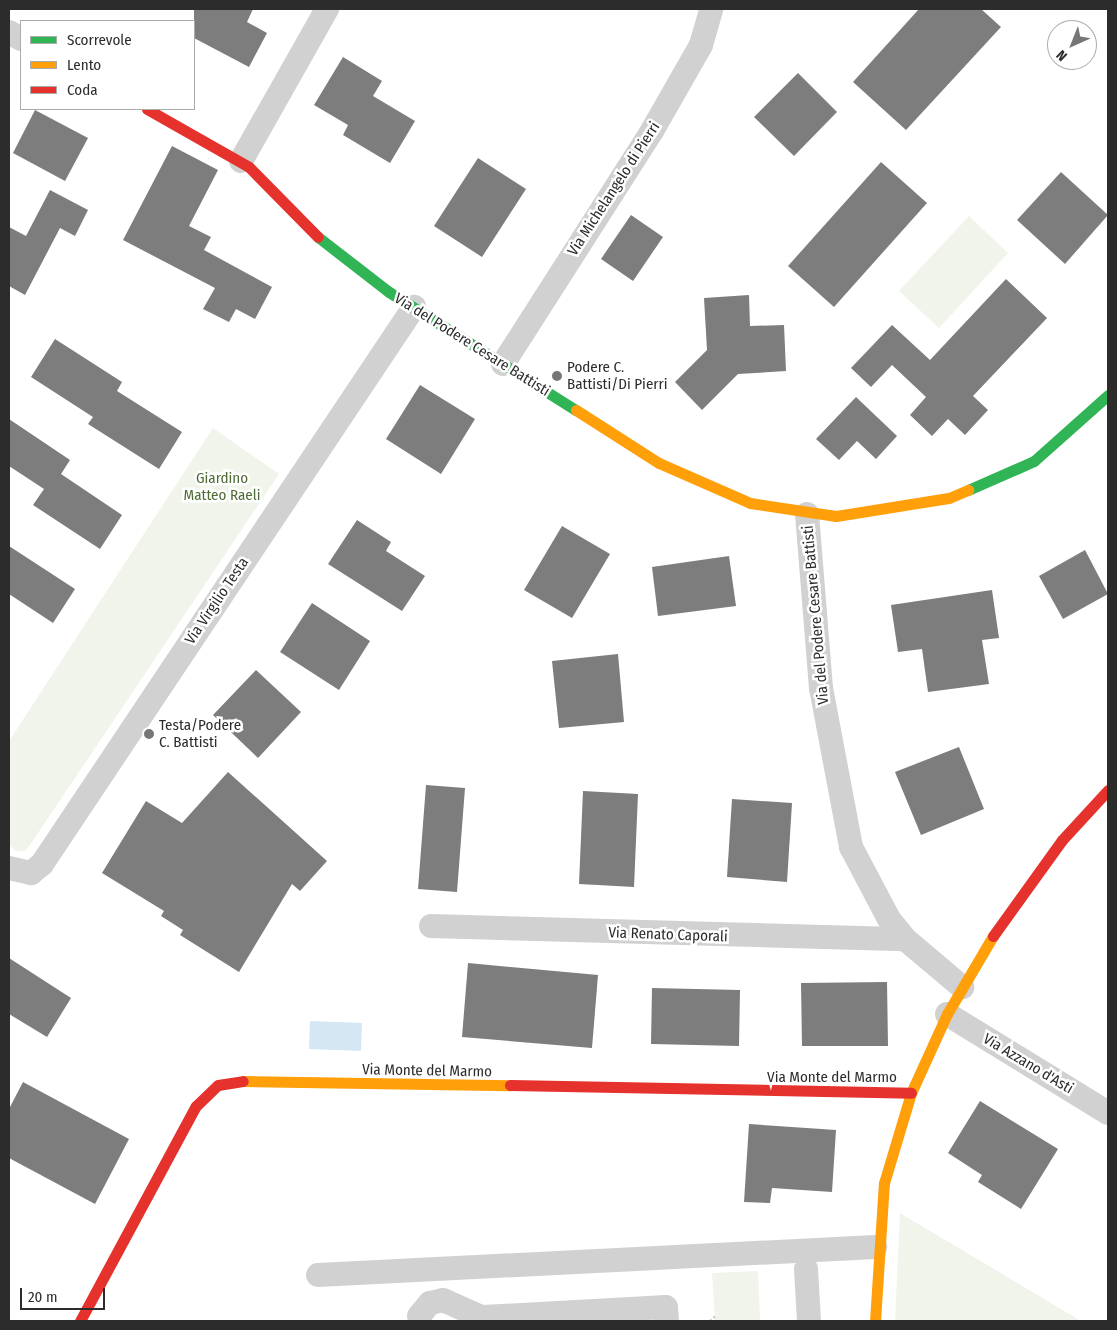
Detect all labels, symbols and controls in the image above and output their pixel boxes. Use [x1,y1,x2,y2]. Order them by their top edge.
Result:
legend [20,20,195,110]
north arrow [1047,20,1097,70]
text: Scorrevole [67,31,132,49]
text: N [1053,46,1071,64]
text: Lento [67,56,101,74]
text: Coda [67,81,98,99]
street label: Via Michelangelo di Pierri [564,119,664,259]
street label: Via del Podere Cesare Battisti [391,290,553,400]
place label: Podere C. Battisti/Di Pierri [567,358,668,393]
marker: Podere C. Battisti/Di Pierri [551,370,563,382]
park label: Giardino Matteo Raeli [184,469,260,504]
street label: Via del Podere Cesare Battisti [799,525,833,705]
street label: Via Virgilio Testa [181,554,253,648]
place label: Testa/Podere C. Battisti [159,716,241,751]
marker: Testa/Podere C. Battisti [143,728,155,740]
street label: Via Renato Caporali [608,924,728,946]
street label: Via Azzano d'Asti [980,1030,1076,1098]
street label: Via Monte del Marmo [362,1061,492,1081]
street label: Via Monte del Marmo [767,1069,897,1087]
scale bar [22,1278,108,1310]
text: 20 m [28,1288,58,1306]

